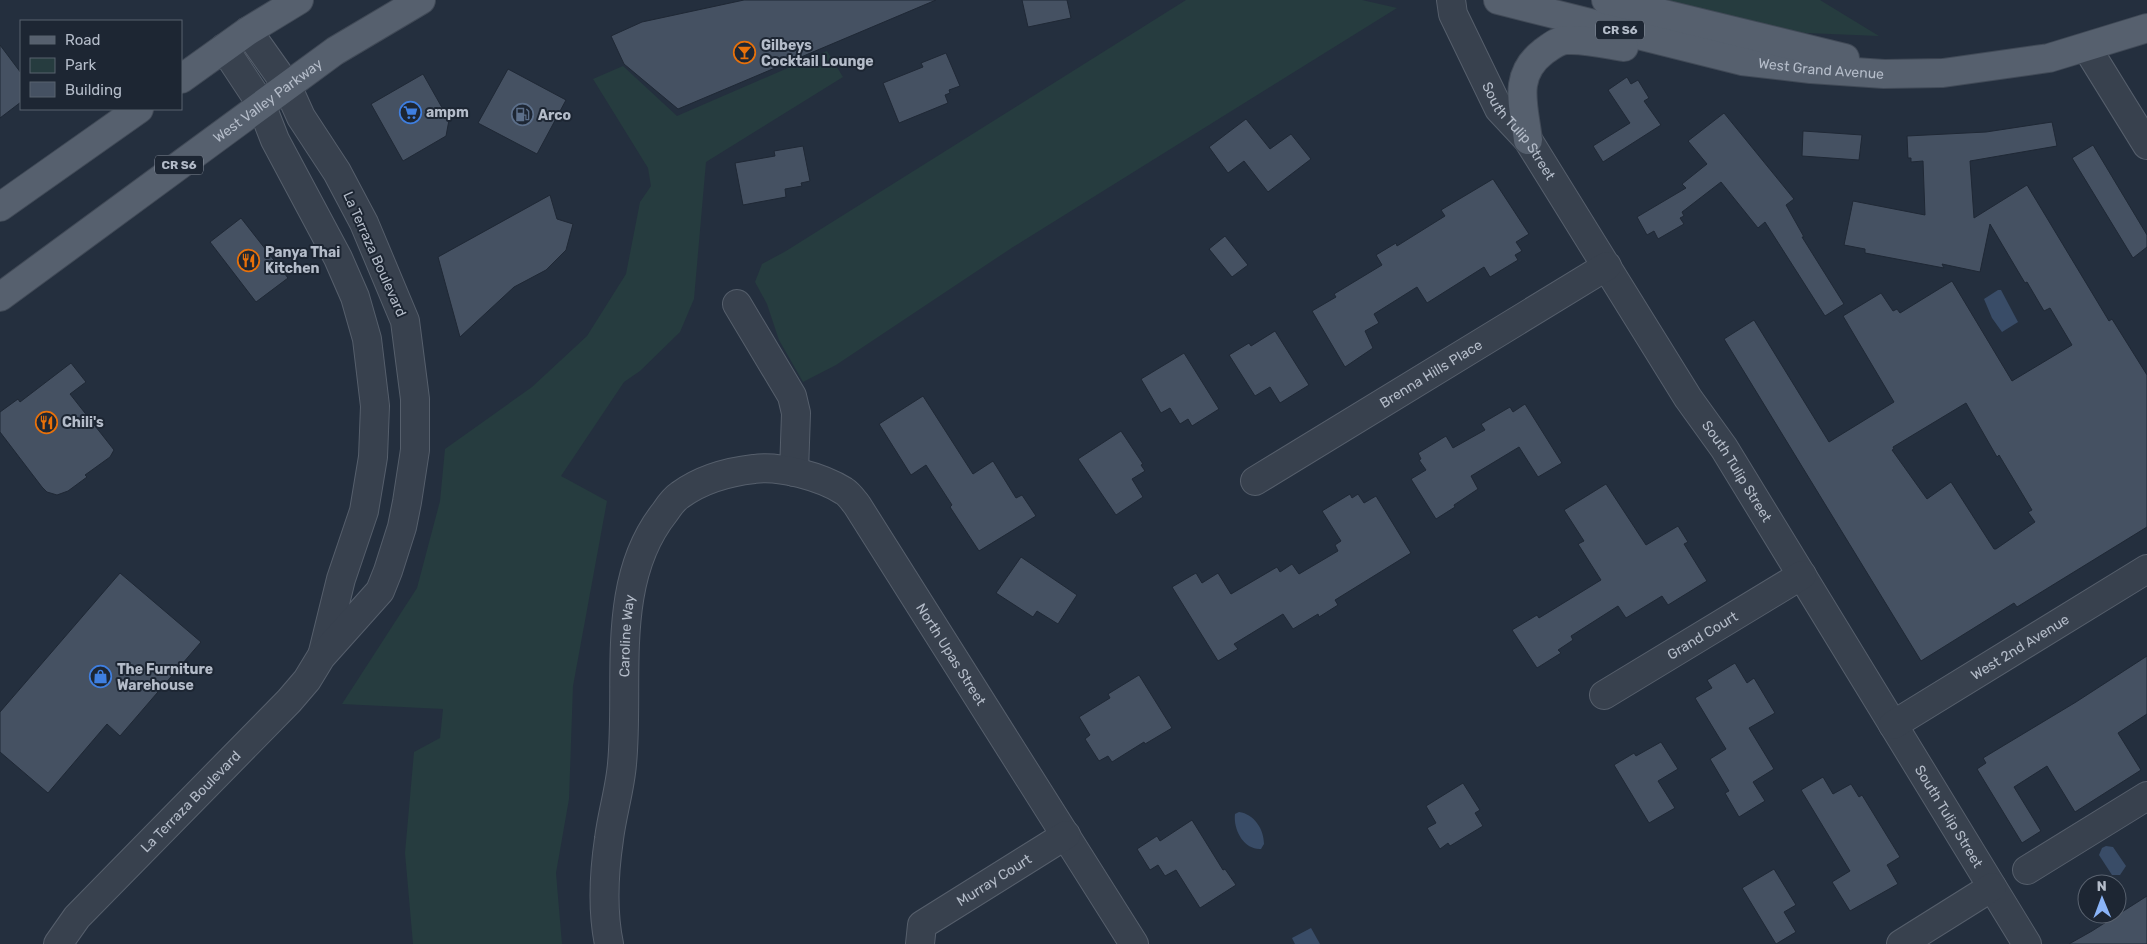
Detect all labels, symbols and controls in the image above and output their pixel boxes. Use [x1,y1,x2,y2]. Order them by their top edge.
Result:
legend [20,20,182,110]
road number: CR S6 [1596,20,1644,40]
text: Road [65,31,101,49]
place label: Gilbeys Cocktail Lounge [761,37,874,70]
bar icon: Gilbeys Cocktail Lounge [733,41,757,65]
street label: West Valley Parkway [210,55,326,147]
street label: West Grand Avenue [1757,55,1885,83]
text: Park [65,56,96,74]
street label: South Tulip Street [1478,79,1559,184]
text: Building [65,81,122,99]
supermarket icon: ampm [398,100,422,124]
fuel station icon: Arco [510,103,534,127]
place label: ampm [426,104,469,121]
place label: Arco [538,107,571,124]
road number: CR S6 [155,156,203,174]
street label: La Terraza Boulevard [339,189,410,319]
place label: Panya Thai Kitchen [265,244,340,277]
restaurant icon: Panya Thai Kitchen [237,248,261,272]
street label: Brenna Hills Place [1377,336,1486,412]
restaurant icon: Chili's [34,410,58,434]
place label: Chili's [62,414,104,431]
street label: South Tulip Street [1698,418,1775,526]
street label: Caroline Way [616,593,639,677]
street label: North Upas Street [912,600,990,709]
street label: Grand Court [1664,608,1741,664]
street label: West 2nd Avenue [1968,611,2073,684]
place label: The Furniture Warehouse [117,661,213,694]
shop icon: The Furniture Warehouse [89,665,113,689]
street label: La Terraza Boulevard [137,747,244,856]
street label: South Tulip Street [1911,762,1987,871]
street label: Murray Court [954,850,1035,910]
north arrow [2077,874,2127,924]
text: N [2097,878,2107,895]

